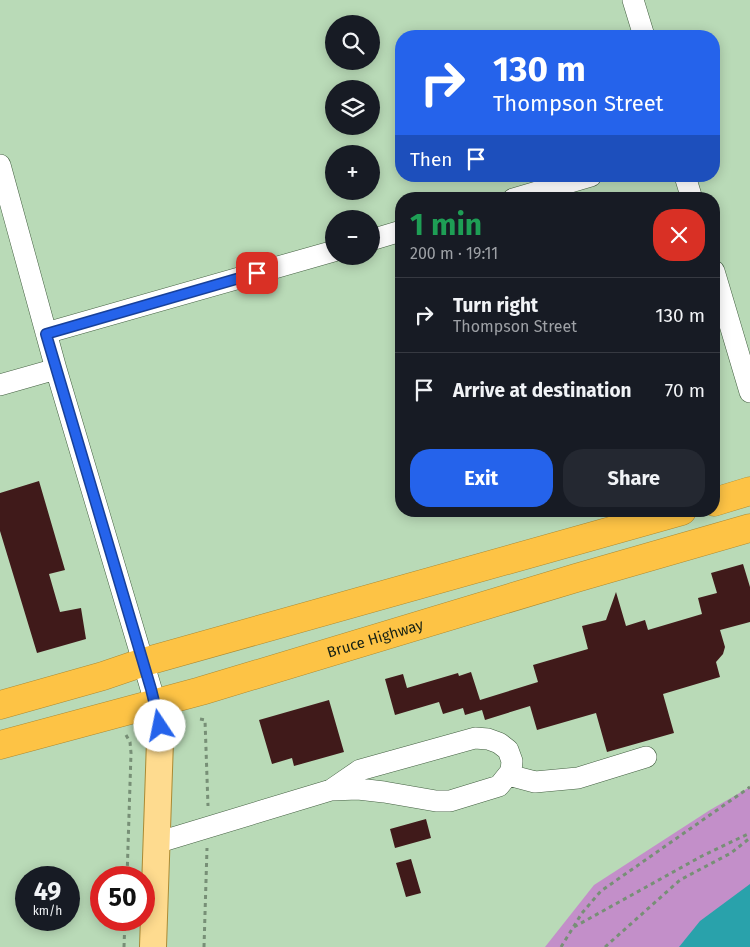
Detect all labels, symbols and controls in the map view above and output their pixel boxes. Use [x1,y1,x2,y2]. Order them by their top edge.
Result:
map controls [325,15,380,265]
button: search [325,15,380,70]
text: 130 m [493,48,586,90]
icon: right [410,50,475,115]
button: layers [325,80,380,135]
text: Thompson Street [493,90,664,117]
button: + [325,145,380,200]
icon: arrive [462,145,490,173]
text: Then [410,148,452,171]
text: 1 min [410,207,482,243]
button: close [653,209,705,261]
button: − [325,210,380,265]
text: 200 m · 19:11 [410,244,498,263]
pin [236,252,278,294]
icon: arrive [243,259,271,287]
text: Turn right [453,294,538,317]
icon: right [410,301,438,329]
text: 130 m [655,304,705,327]
text: Thompson Street [453,317,577,336]
icon: arrive [410,376,438,404]
text: Arrive at destination [453,379,632,402]
text: 70 m [665,379,705,402]
button: Exit [410,449,553,507]
button: Share [563,449,705,507]
street label: Bruce Highway [325,615,426,662]
position arrow [133,699,185,751]
speed limit sign: 50 [90,866,155,931]
text: 49 [34,877,61,907]
text: km/h [33,904,62,918]

